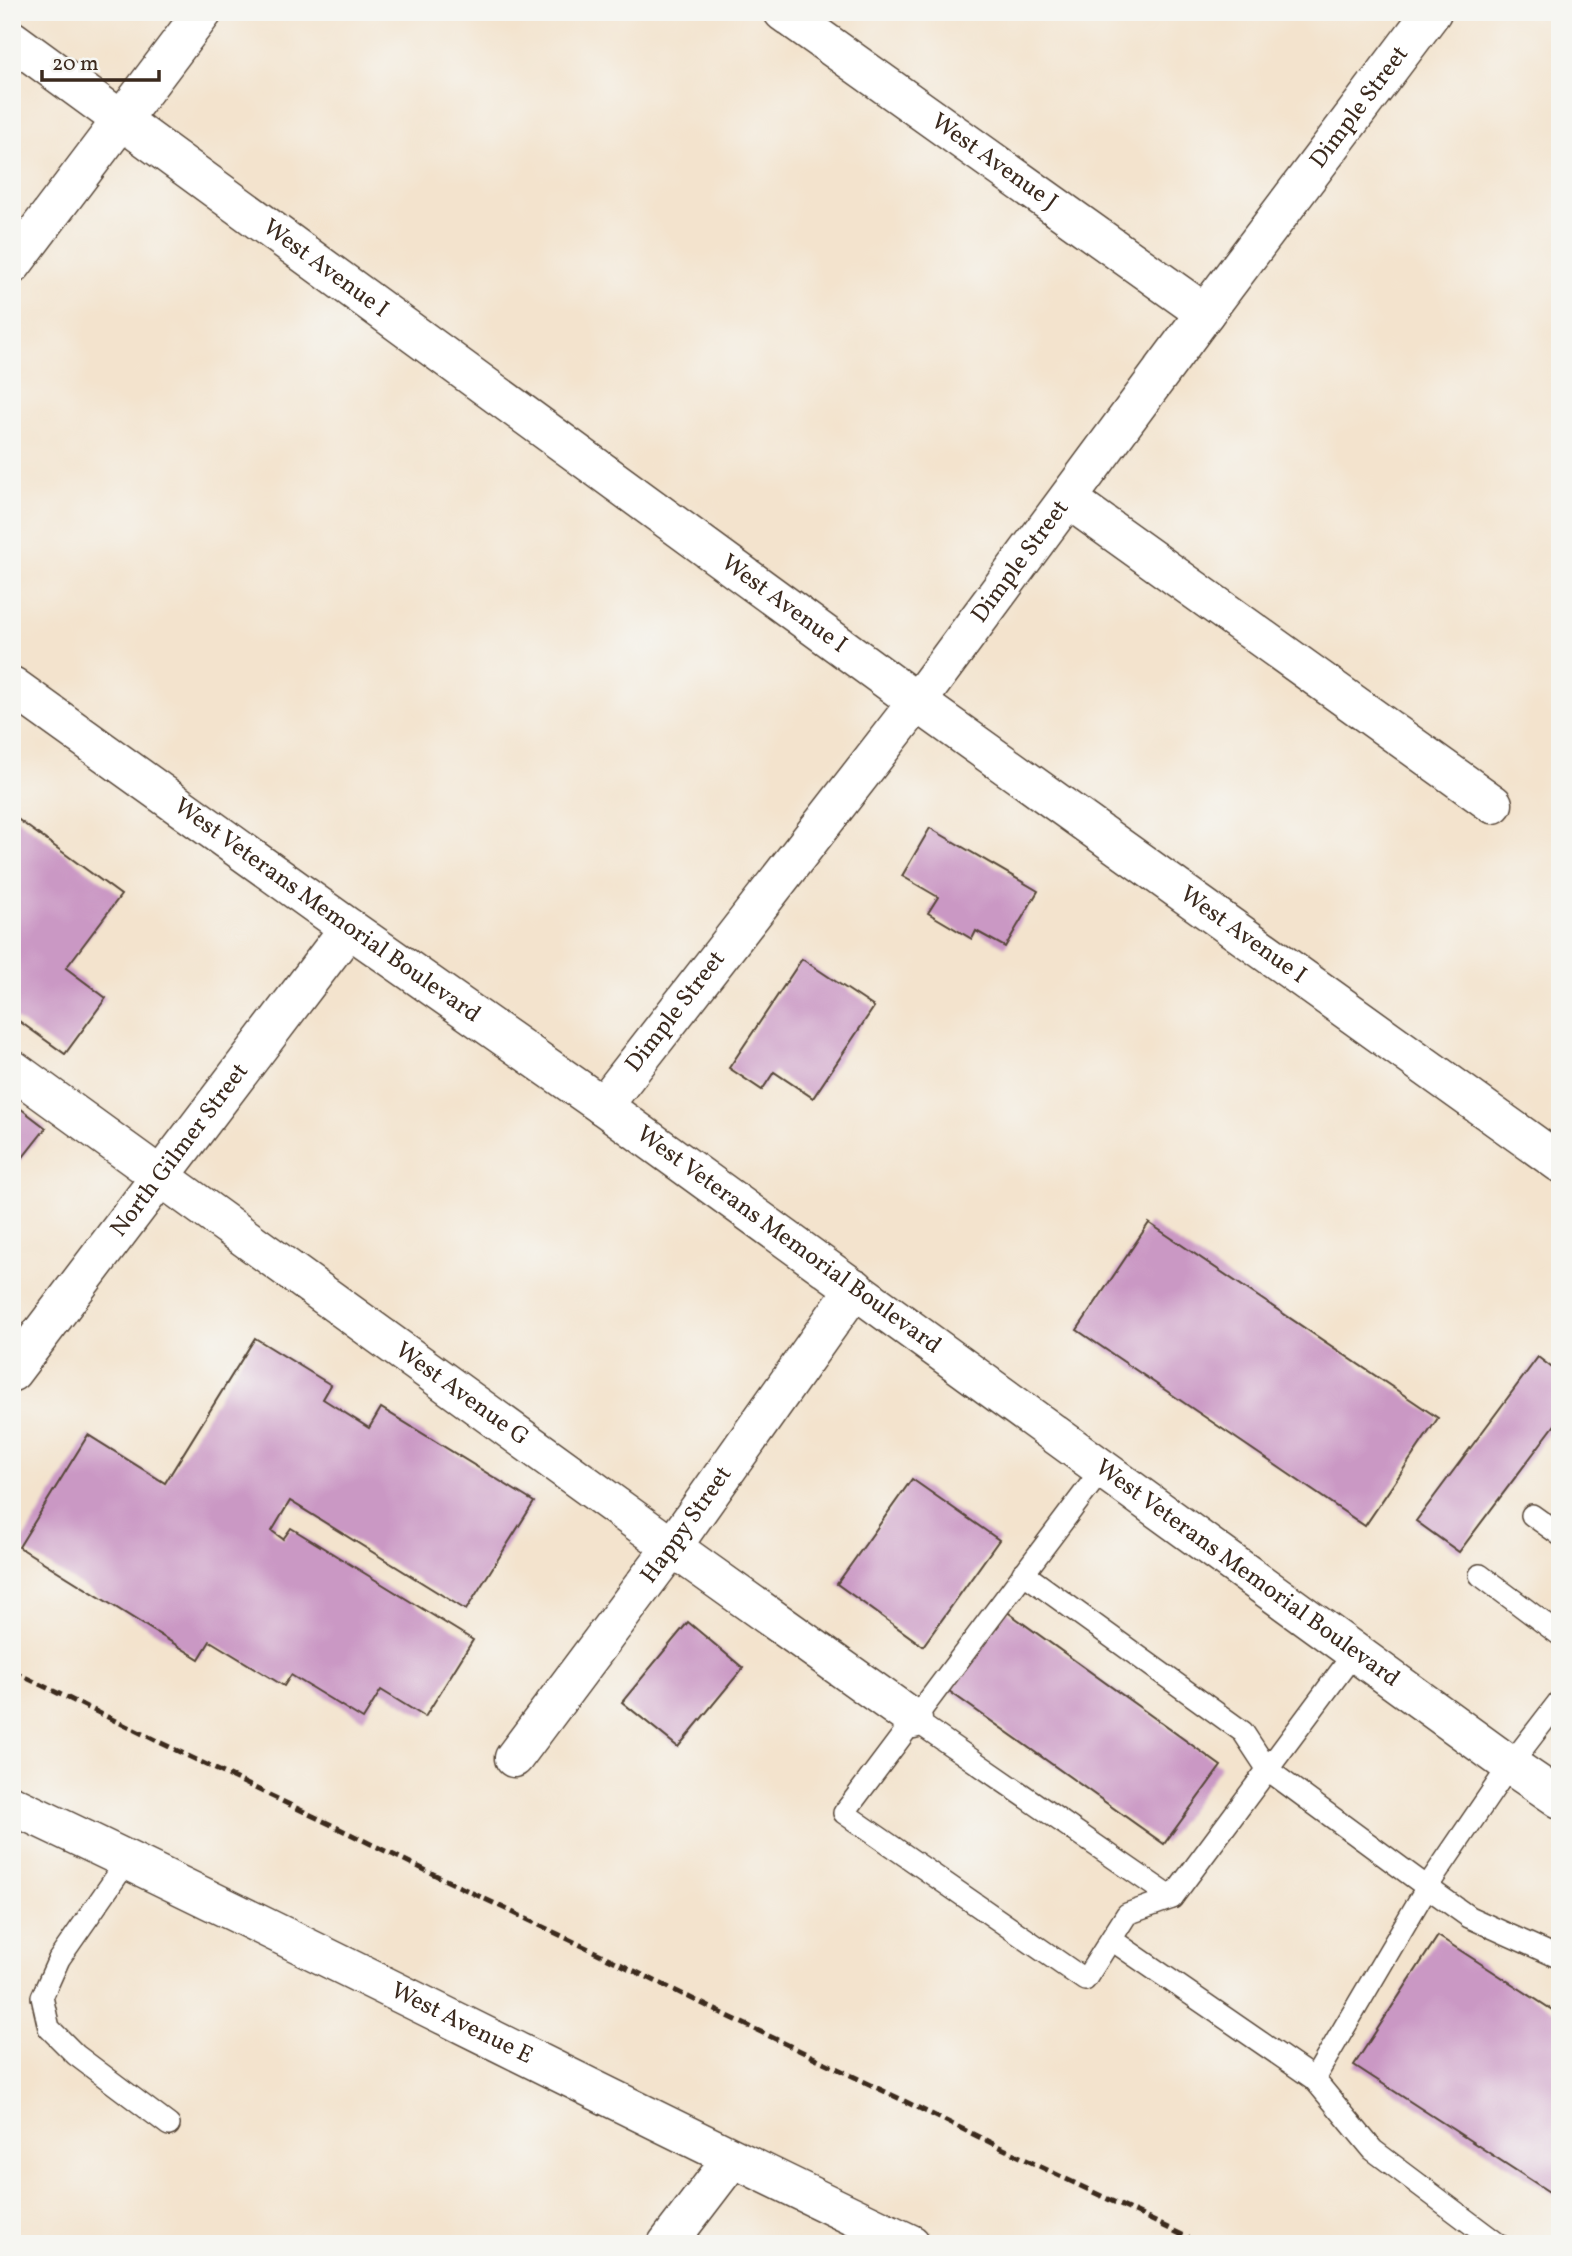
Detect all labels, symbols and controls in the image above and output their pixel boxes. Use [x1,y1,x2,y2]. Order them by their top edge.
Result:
scale bar [42,38,159,82]
street label: Dimple Street [1302,39,1417,176]
text: 20 m [52,50,98,79]
street label: West Avenue J [924,105,1064,219]
street label: West Avenue I [255,211,395,327]
street label: Dimple Street [964,493,1078,631]
street label: West Avenue I [713,547,854,662]
street label: West Veterans Memorial Boulevard [166,790,487,1032]
street label: West Avenue I [1172,878,1313,993]
street label: Dimple Street [618,944,734,1080]
street label: North Gilmer Street [103,1056,257,1245]
street label: West Veterans Memorial Boulevard [629,1118,948,1363]
street label: West Avenue G [388,1334,535,1455]
street label: West Veterans Memorial Boulevard [1088,1452,1406,1696]
street label: Happy Street [633,1460,741,1591]
street label: West Avenue E [385,1974,538,2074]

